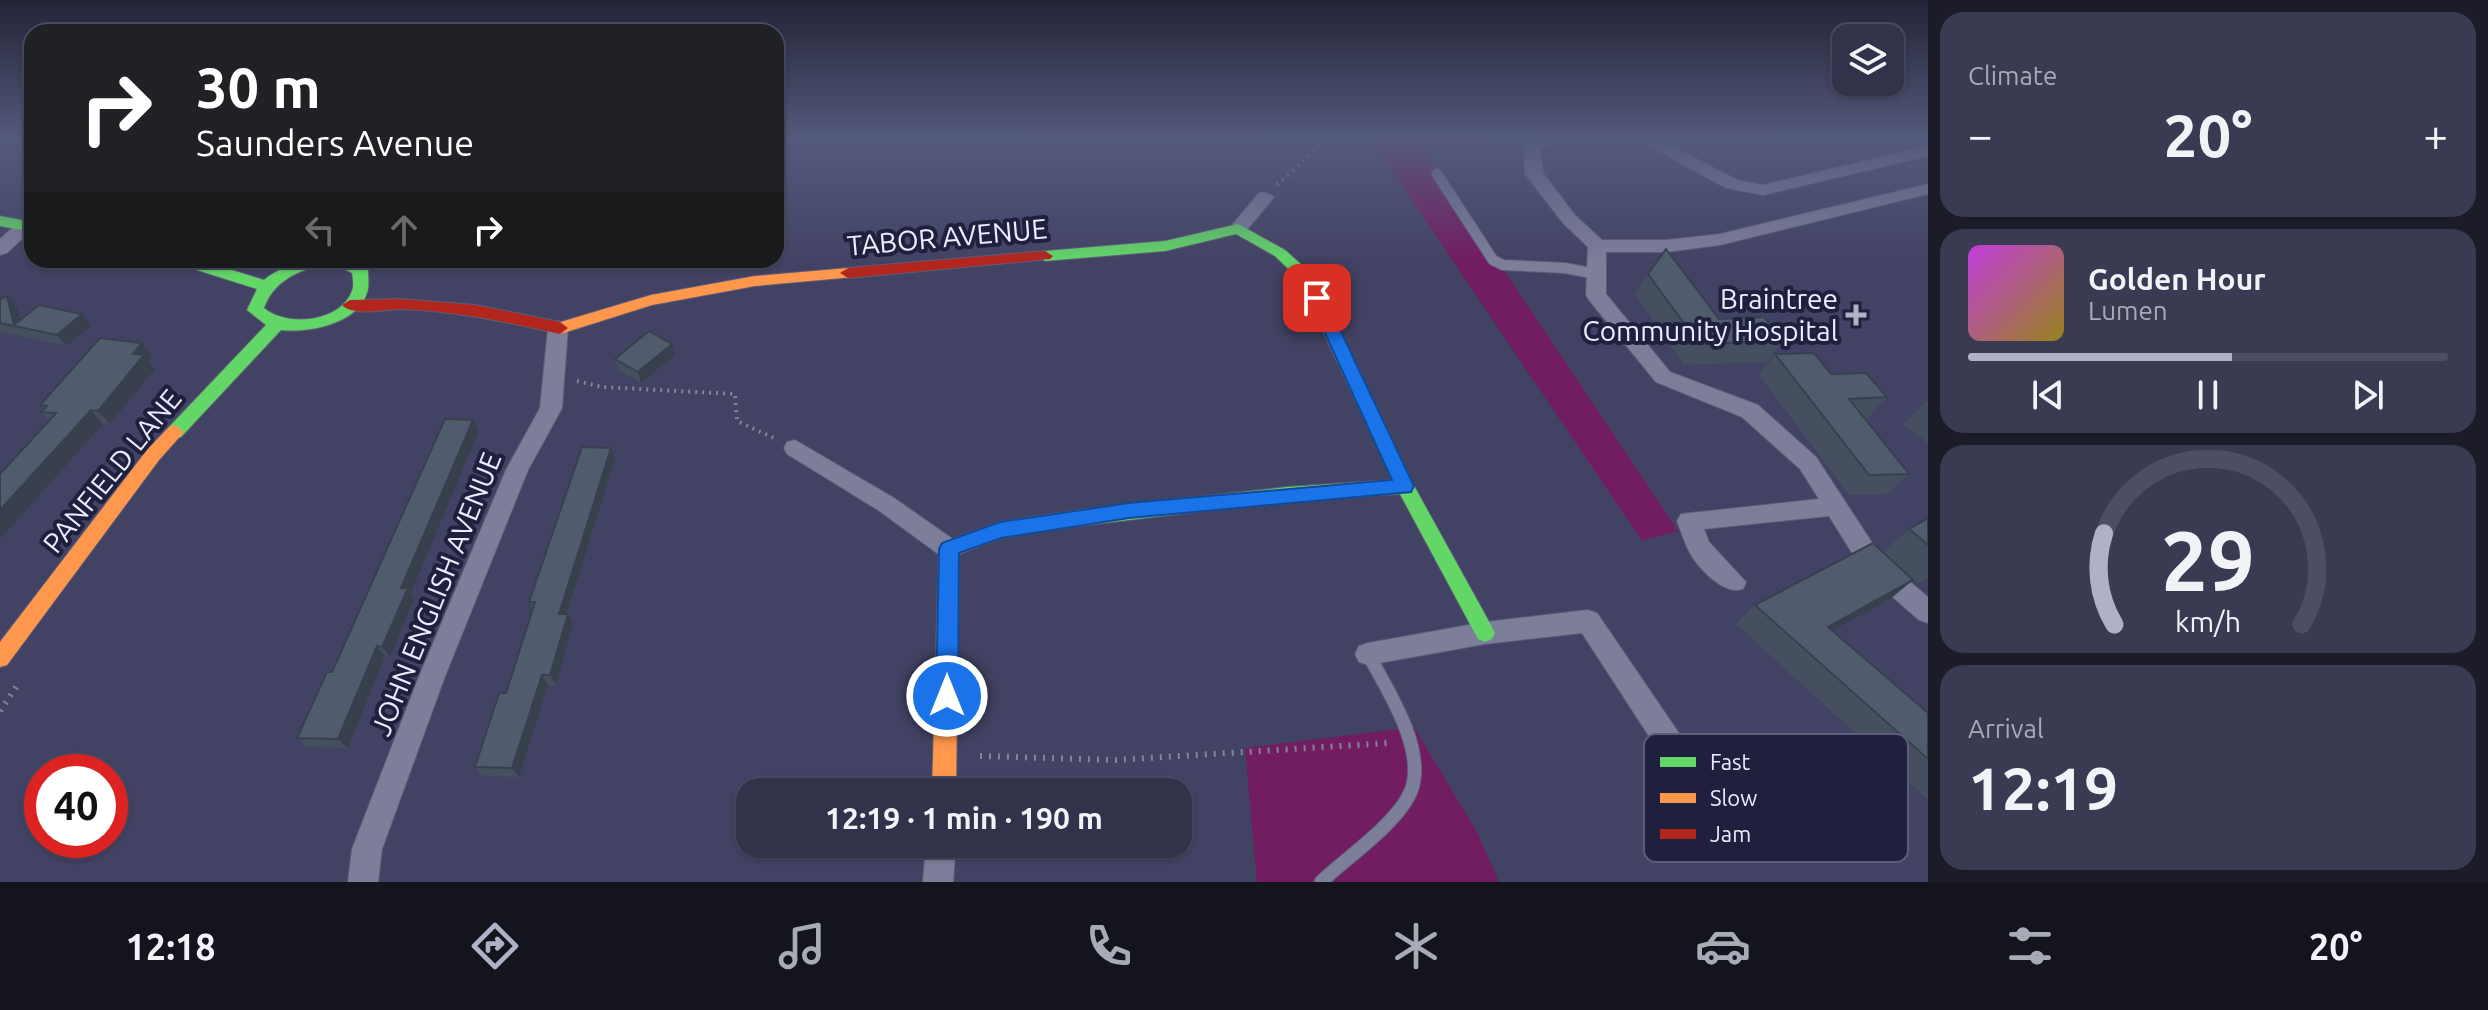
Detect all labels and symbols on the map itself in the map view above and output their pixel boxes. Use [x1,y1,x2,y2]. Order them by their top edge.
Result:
street label: TABOR AVENUE [846,212,1048,261]
pin [1283,264,1351,332]
place label: Braintree Community Hospital [1583,283,1838,346]
marker: Braintree Community Hospital [1845,304,1867,326]
street label: PANFIELD LANE [36,383,187,558]
street label: JOHN ENGLISH AVENUE [364,448,507,740]
position arrow [905,654,989,738]
legend [1644,734,1908,862]
text: Fast [1710,749,1751,774]
speed limit sign: 40 [24,754,128,858]
text: Slow [1710,785,1757,810]
text: Jam [1710,821,1751,846]

